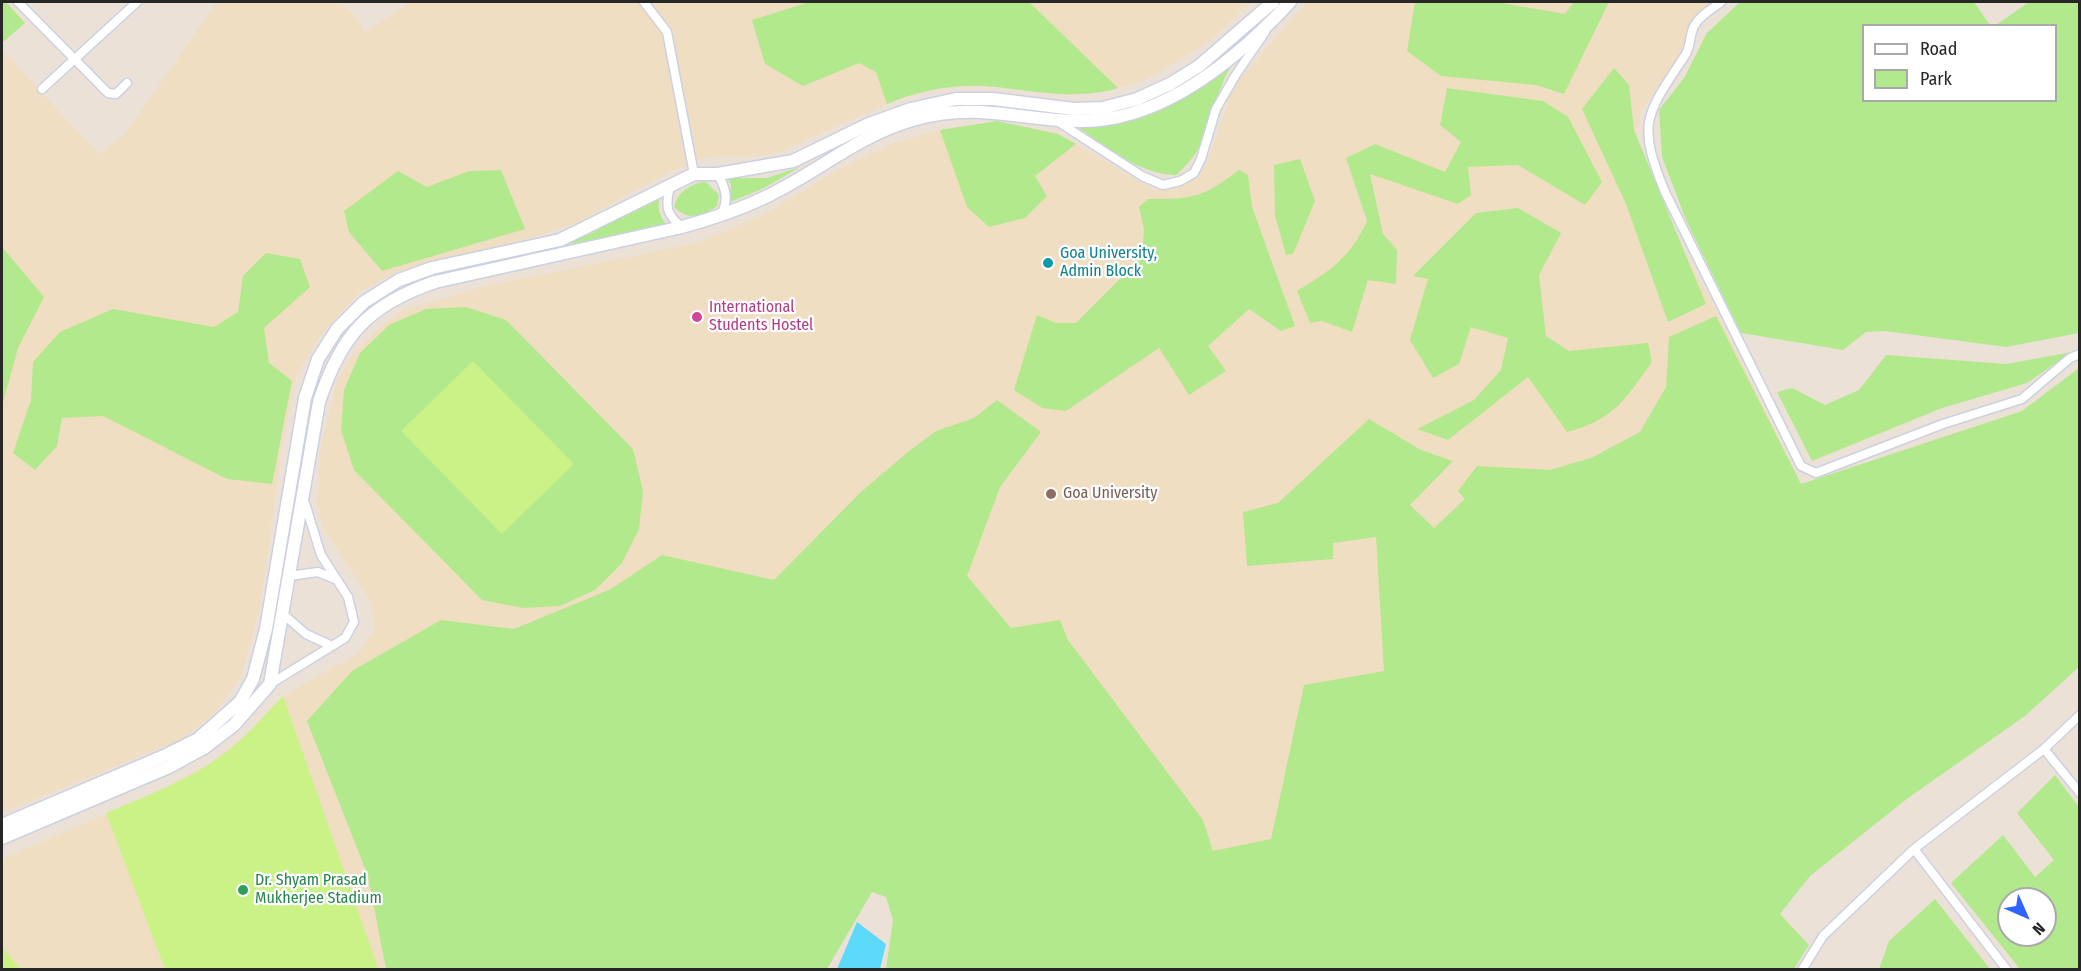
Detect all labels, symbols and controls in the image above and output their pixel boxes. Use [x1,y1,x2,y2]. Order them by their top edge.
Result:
legend [1862,24,2057,102]
text: Road [1920,38,1957,60]
text: Park [1920,68,1952,90]
place label: Goa University, Admin Block [1060,244,1157,282]
marker: Goa University, Admin Block [1041,256,1055,270]
place label: International Students Hostel [709,298,813,336]
marker: International Students Hostel [690,310,704,324]
place label: Goa University [1063,484,1157,504]
marker: Goa University [1044,487,1058,501]
place label: Dr. Shyam Prasad Mukherjee Stadium [255,871,382,909]
marker: Dr. Shyam Prasad Mukherjee Stadium [236,883,250,897]
north arrow [1997,887,2057,947]
text: N [2029,919,2049,939]

